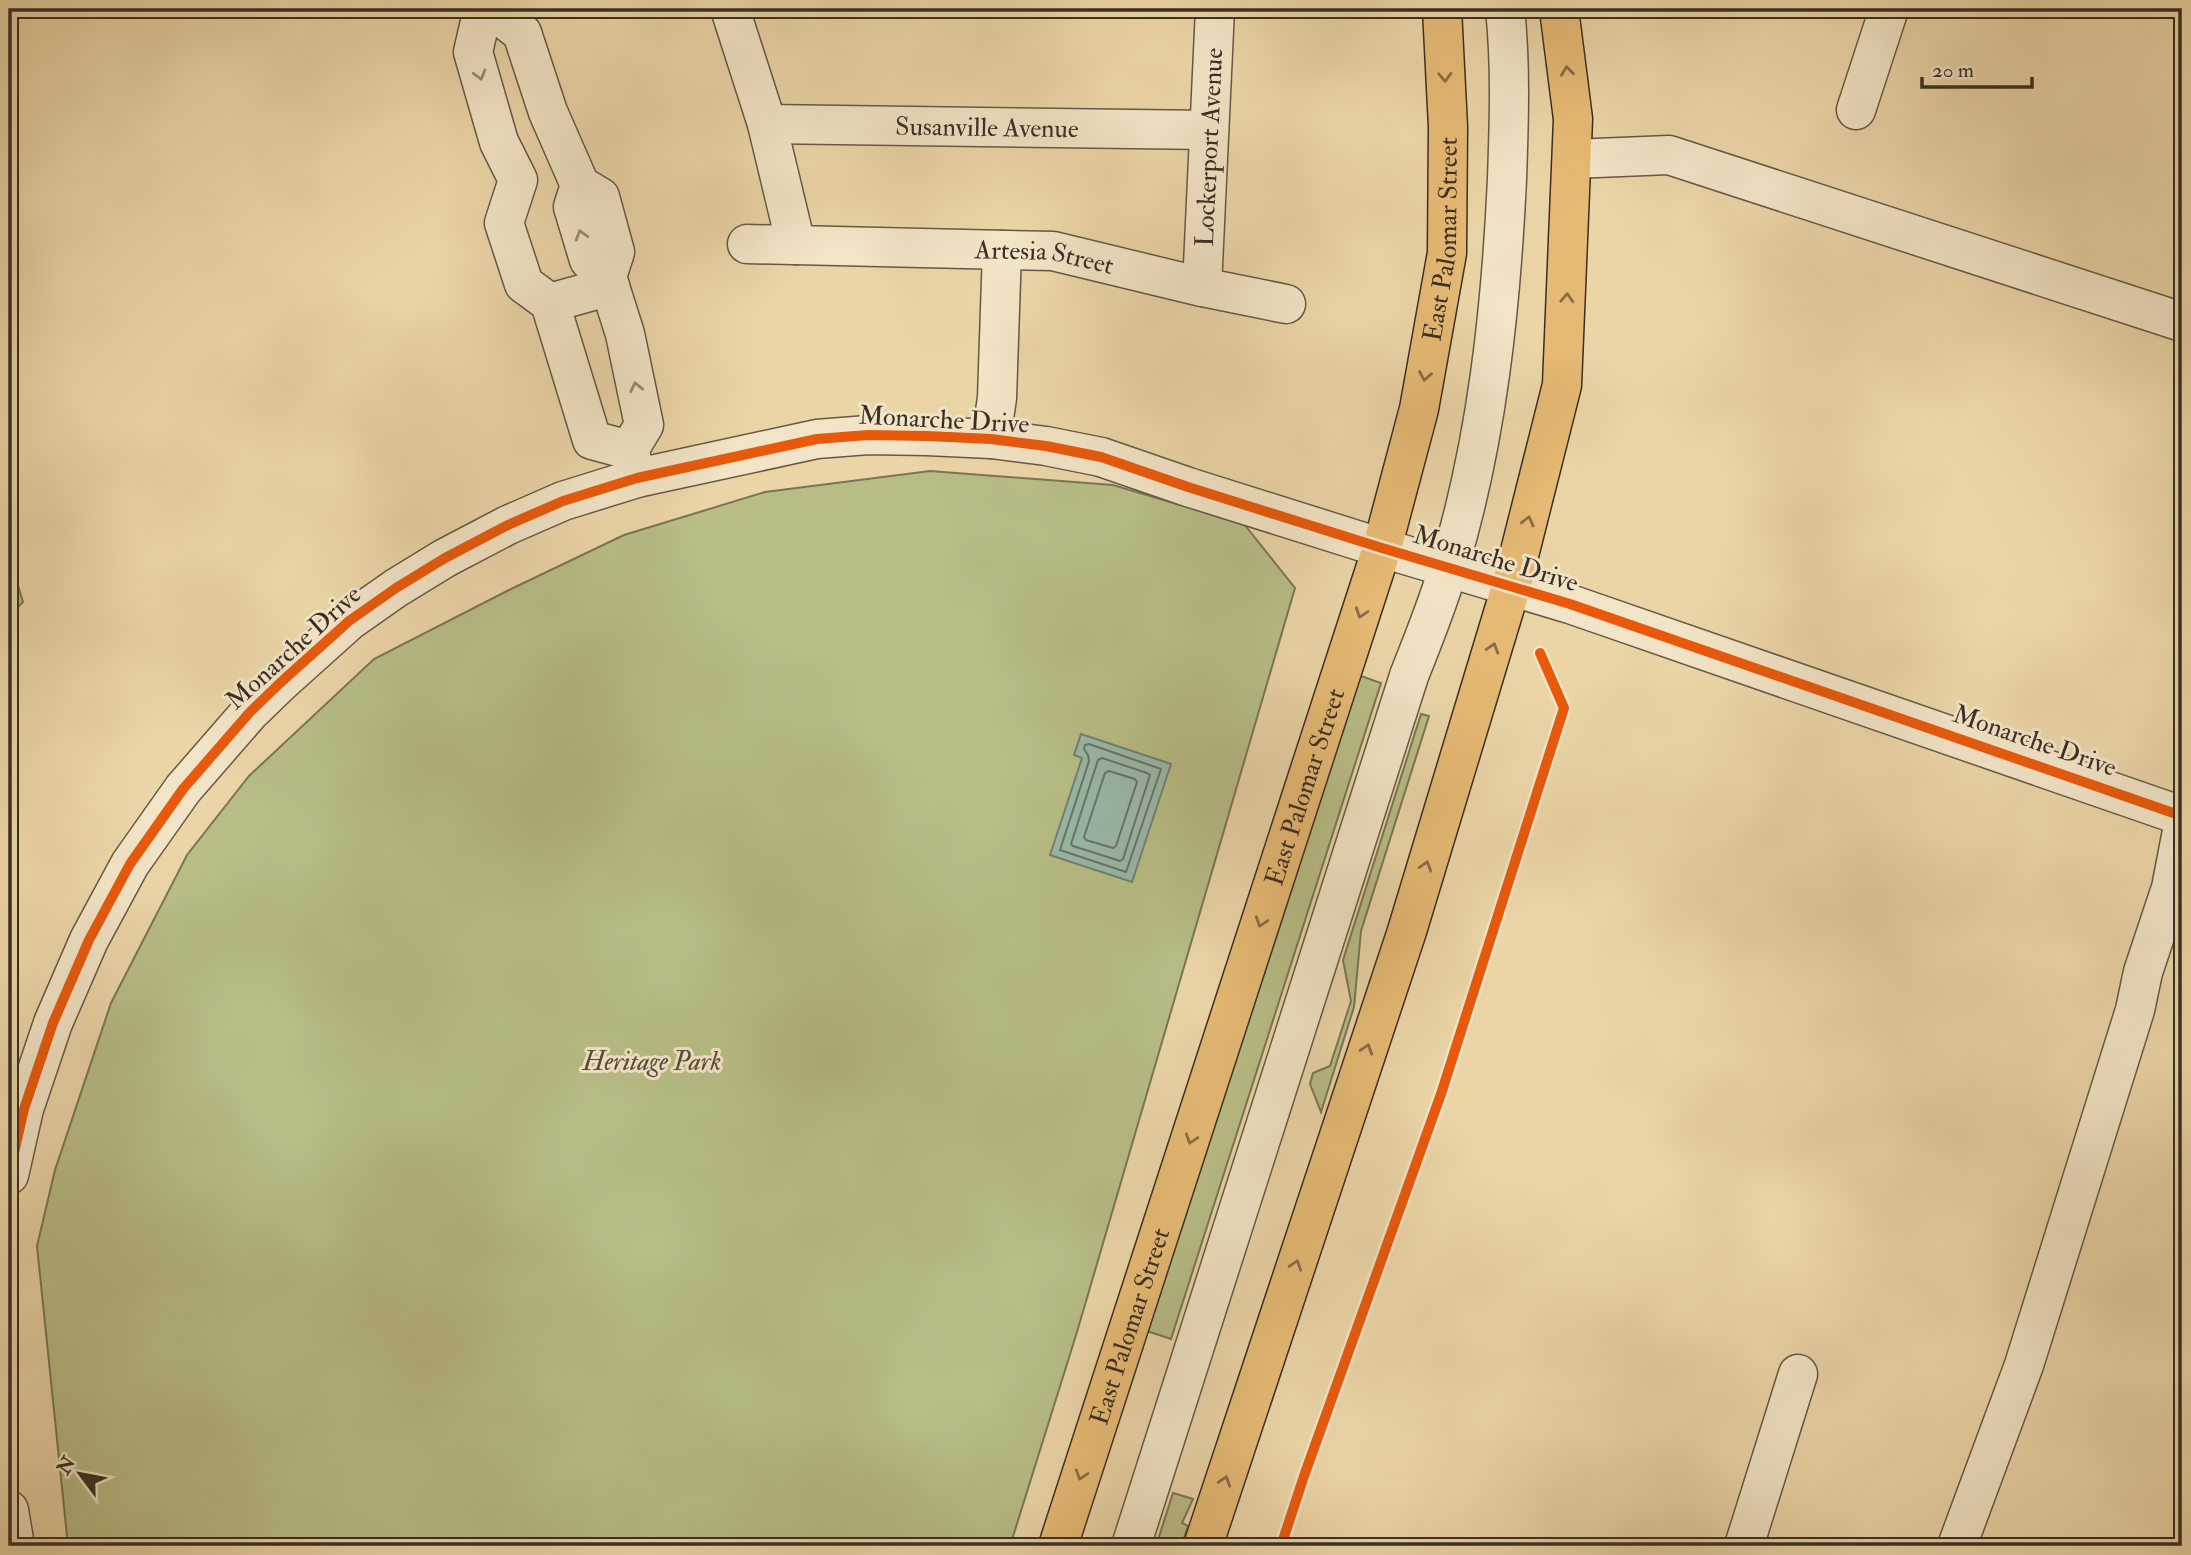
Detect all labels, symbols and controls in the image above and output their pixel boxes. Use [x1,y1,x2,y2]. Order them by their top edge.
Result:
scale bar [1922,46,2032,90]
street label: Lockerport Avenue [1189,47,1230,247]
text: 20 m [1932,57,1974,84]
one-way arrow [1560,65,1575,77]
one-way arrow [471,69,486,81]
one-way arrow [1438,72,1453,83]
street label: Susanville Avenue [895,111,1079,145]
street label: East Palomar Street [1416,137,1465,344]
one-way arrow [575,229,590,241]
street label: Artesia Street [973,234,1117,282]
one-way arrow [1559,292,1574,303]
one-way arrow [1418,370,1433,382]
one-way arrow [629,381,644,393]
street label: Monarche Drive [858,400,1030,440]
one-way arrow [1520,515,1534,527]
street label: Monarche Drive [1409,519,1582,599]
street label: Monarche Drive [219,579,368,717]
one-way arrow [1354,606,1369,618]
one-way arrow [1484,642,1499,654]
street label: East Palomar Street [1258,685,1352,890]
street label: Monarche Drive [1949,698,2121,784]
one-way arrow [1418,860,1433,872]
one-way arrow [1254,916,1269,928]
one-way arrow [1359,1044,1374,1056]
park label: Heritage Park [582,1046,721,1078]
one-way arrow [1184,1133,1199,1145]
street label: East Palomar Street [1083,1224,1177,1429]
one-way arrow [1288,1260,1302,1272]
north arrow [46,1440,116,1510]
text: N [51,1451,82,1480]
one-way arrow [1075,1468,1090,1480]
one-way arrow [1216,1476,1231,1488]

